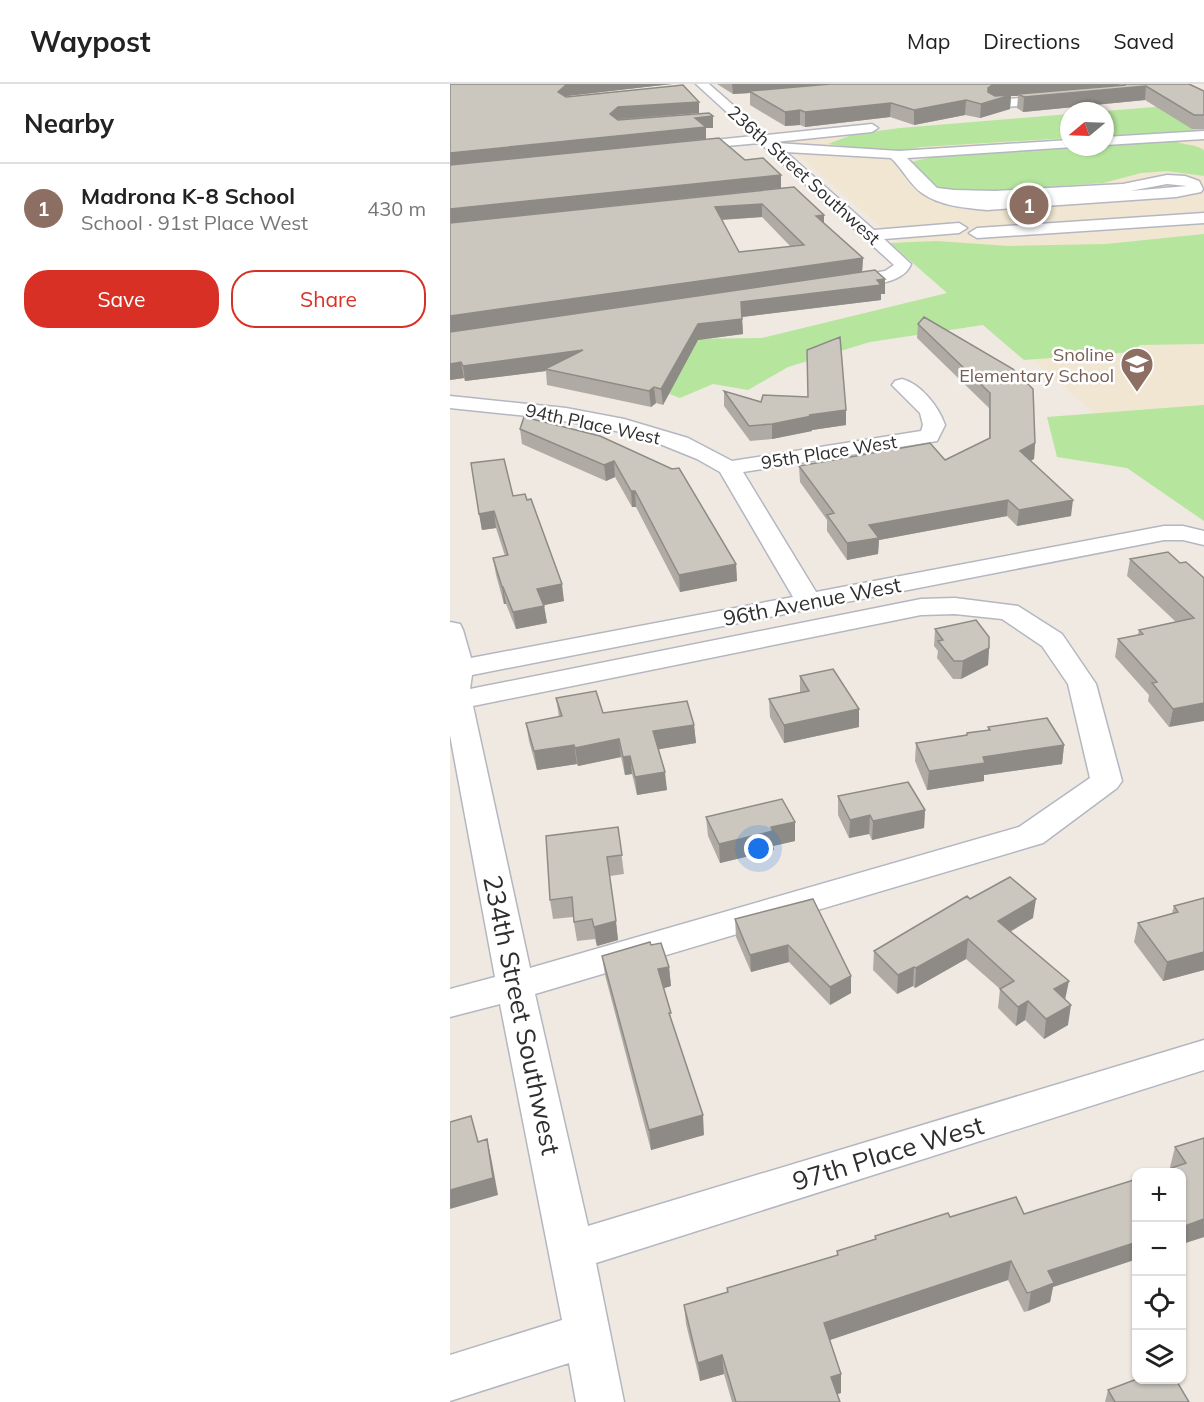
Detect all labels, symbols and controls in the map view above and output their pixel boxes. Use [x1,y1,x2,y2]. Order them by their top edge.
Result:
text: Waypost [30,24,151,59]
text: Map [907,28,950,54]
text: Directions [983,28,1080,54]
text: Saved [1113,28,1174,54]
street label: 236th Street Southwest [723,100,885,250]
north arrow [1060,102,1114,156]
text: Nearby [24,107,114,140]
text: Madrona K-8 School [81,182,295,210]
pin: 1 [1010,182,1048,228]
text: 1 [38,196,50,221]
text: 430 m [367,196,426,221]
text: School · 91st Place West [81,210,308,235]
button: Save [24,270,219,328]
button: Share [231,270,426,328]
place label: Snoline Elementary School [959,343,1114,387]
school or university icon: Snoline Elementary School [1119,346,1155,393]
street label: 94th Place West [524,399,662,449]
street label: 95th Place West [760,430,898,474]
street label: 96th Avenue West [721,571,903,631]
your location [744,834,773,863]
street label: 234th Street Southwest [476,872,568,1158]
street label: 97th Place West [789,1108,987,1198]
map controls [1132,1168,1186,1384]
button: + [1132,1168,1186,1222]
button: − [1132,1222,1186,1276]
button: locate [1132,1276,1186,1330]
button: layers [1132,1330,1186,1384]

